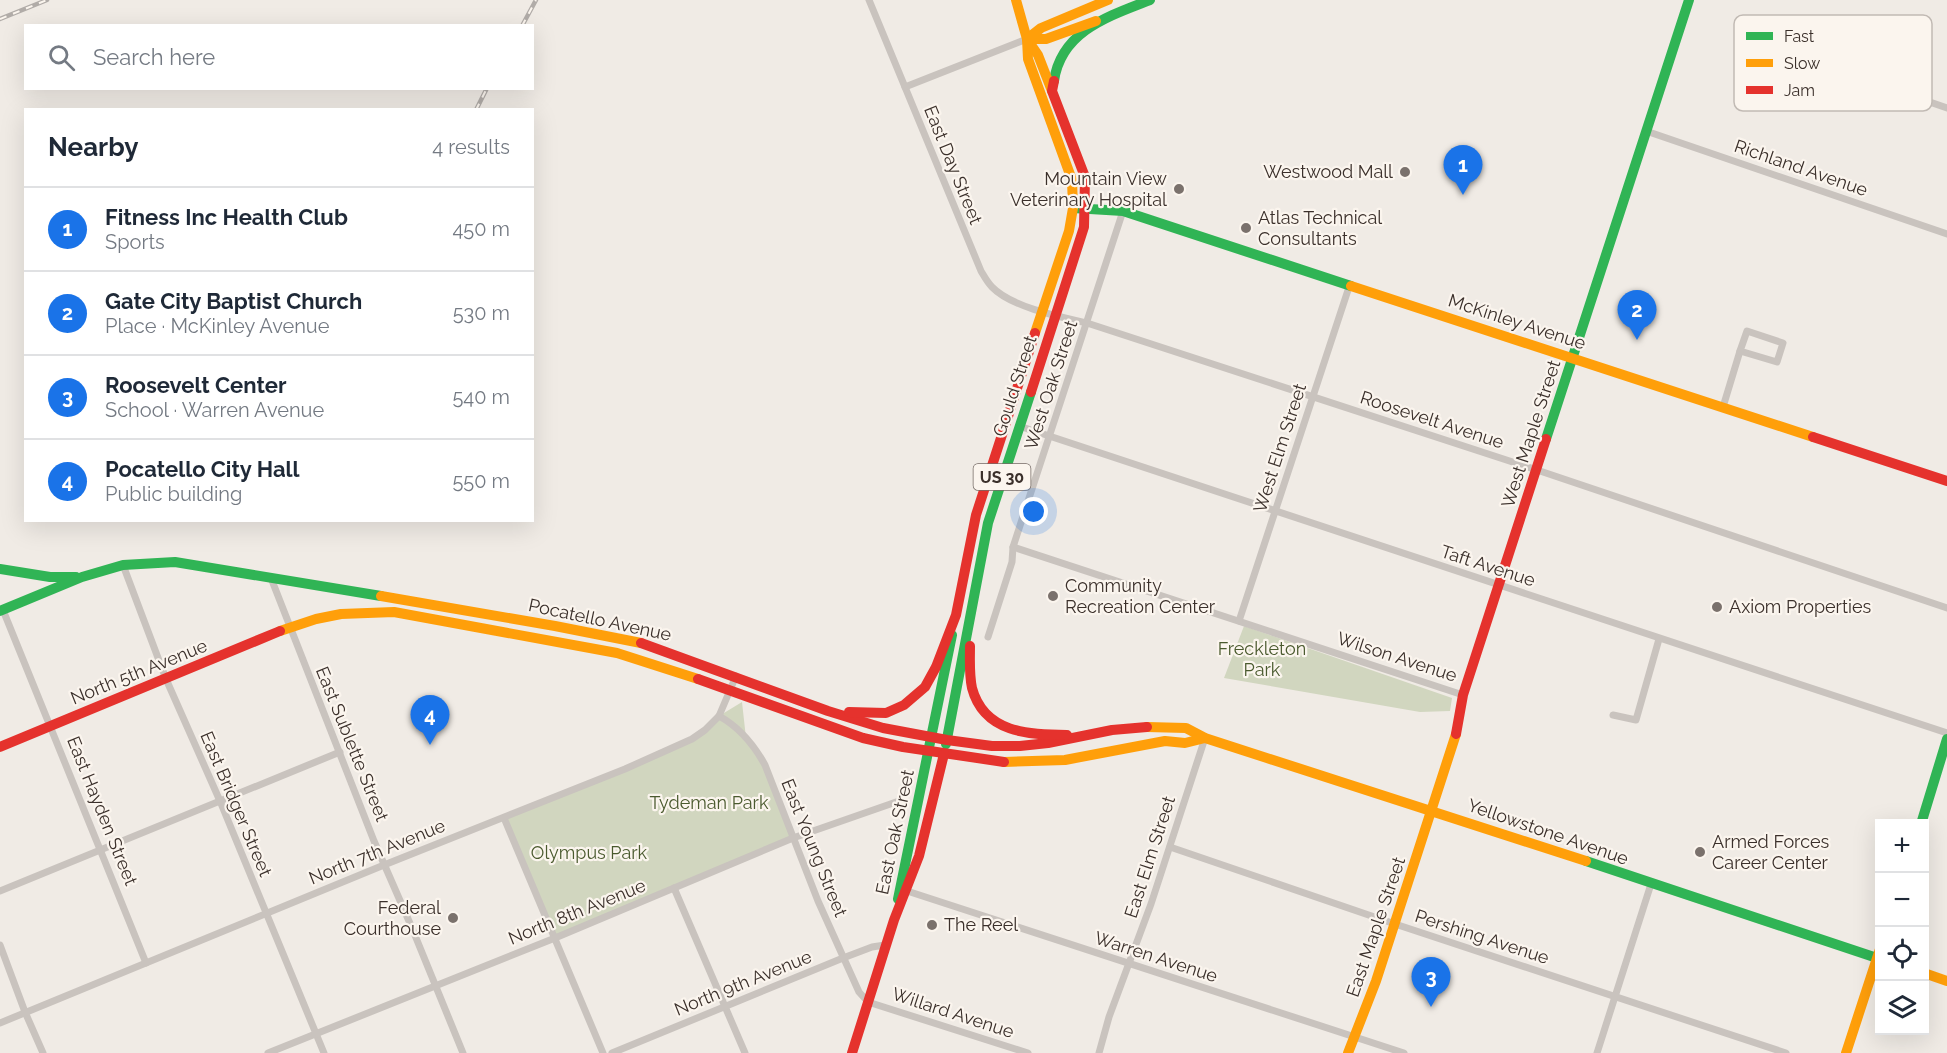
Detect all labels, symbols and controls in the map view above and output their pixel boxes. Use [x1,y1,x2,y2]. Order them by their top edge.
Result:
legend [1734,15,1932,111]
search box [24,24,534,90]
text: Fast [1784,27,1815,46]
icon: search [45,41,78,74]
text: Search here [93,44,215,70]
text: Slow [1784,54,1820,73]
text: Jam [1784,81,1815,100]
street label: East Day Street [920,102,987,227]
text: Nearby [48,132,138,162]
text: 4 results [432,135,510,159]
street label: Richland Avenue [1732,135,1871,200]
pin: 1 [1444,146,1482,195]
place label: Westwood Mall [1263,161,1393,182]
marker: Westwood Mall [1398,165,1412,179]
place label: Mountain View Veterinary Hospital [1010,168,1167,210]
marker: Mountain View Veterinary Hospital [1172,182,1186,196]
text: Fitness Inc Health Club [105,204,348,230]
place label: Atlas Technical Consultants [1258,207,1382,249]
text: 1 [63,217,72,241]
text: 450 m [452,217,510,241]
marker: Atlas Technical Consultants [1239,221,1253,235]
text: Sports [105,230,165,254]
text: Gate City Baptist Church [105,288,362,314]
street label: McKinley Avenue [1446,289,1589,354]
pin: 2 [1618,290,1656,340]
text: 2 [62,301,73,325]
text: 530 m [453,301,510,325]
text: Place · McKinley Avenue [105,314,329,338]
street label: West Oak Street [1020,317,1081,452]
street label: Gould Street [988,333,1041,439]
street label: West Maple Street [1497,357,1564,510]
text: Roosevelt Center [105,372,287,398]
street label: West Elm Street [1249,381,1310,515]
text: 3 [62,385,73,409]
text: 540 m [452,385,510,409]
street label: Roosevelt Avenue [1358,386,1507,453]
text: School · Warren Avenue [105,398,324,422]
text: Pocatello City Hall [105,456,300,482]
road number: US 30 [974,464,1030,490]
text: 4 [62,469,73,493]
text: 550 m [452,469,510,493]
text: Public building [105,482,242,506]
your location [1019,497,1048,526]
street label: Taft Avenue [1438,540,1538,591]
place label: Community Recreation Center [1065,575,1216,617]
marker: Community Recreation Center [1046,589,1060,603]
street label: Pocatello Avenue [527,594,674,645]
place label: Axiom Properties [1729,596,1871,617]
marker: Axiom Properties [1710,600,1724,614]
street label: Wilson Avenue [1335,627,1460,686]
street label: North 5th Avenue [67,634,211,709]
park label: Freckleton Park [1218,638,1306,680]
street label: East Sublette Street [312,663,393,824]
pin: 4 [410,696,450,745]
street label: East Bridger Street [196,728,277,879]
street label: East Hayden Street [63,733,142,888]
street label: East Oak Street [871,767,918,896]
street label: East Young Street [777,776,852,920]
park label: Tydeman Park [650,792,769,813]
street label: East Elm Street [1120,793,1179,920]
street label: Yellowstone Avenue [1465,794,1632,869]
street label: North 7th Avenue [306,814,448,888]
map controls [1875,819,1929,1035]
button: + [1875,819,1929,873]
place label: Armed Forces Career Center [1712,831,1829,873]
park label: Olympus Park [531,842,648,863]
marker: Armed Forces Career Center [1693,845,1707,859]
street label: East Maple Street [1342,854,1409,1000]
button: − [1875,873,1929,927]
street label: North 8th Avenue [505,874,649,949]
place label: Federal Courthouse [344,897,441,939]
street label: Pershing Avenue [1412,905,1552,968]
marker: Federal Courthouse [446,911,460,925]
place label: The Reel [944,914,1018,935]
marker: The Reel [925,918,939,932]
street label: Warren Avenue [1092,927,1221,986]
button: locate [1875,927,1929,981]
street label: North 9th Avenue [671,945,815,1020]
pin: 3 [1412,958,1450,1007]
button: layers [1875,981,1929,1035]
street label: Willard Avenue [890,983,1017,1042]

